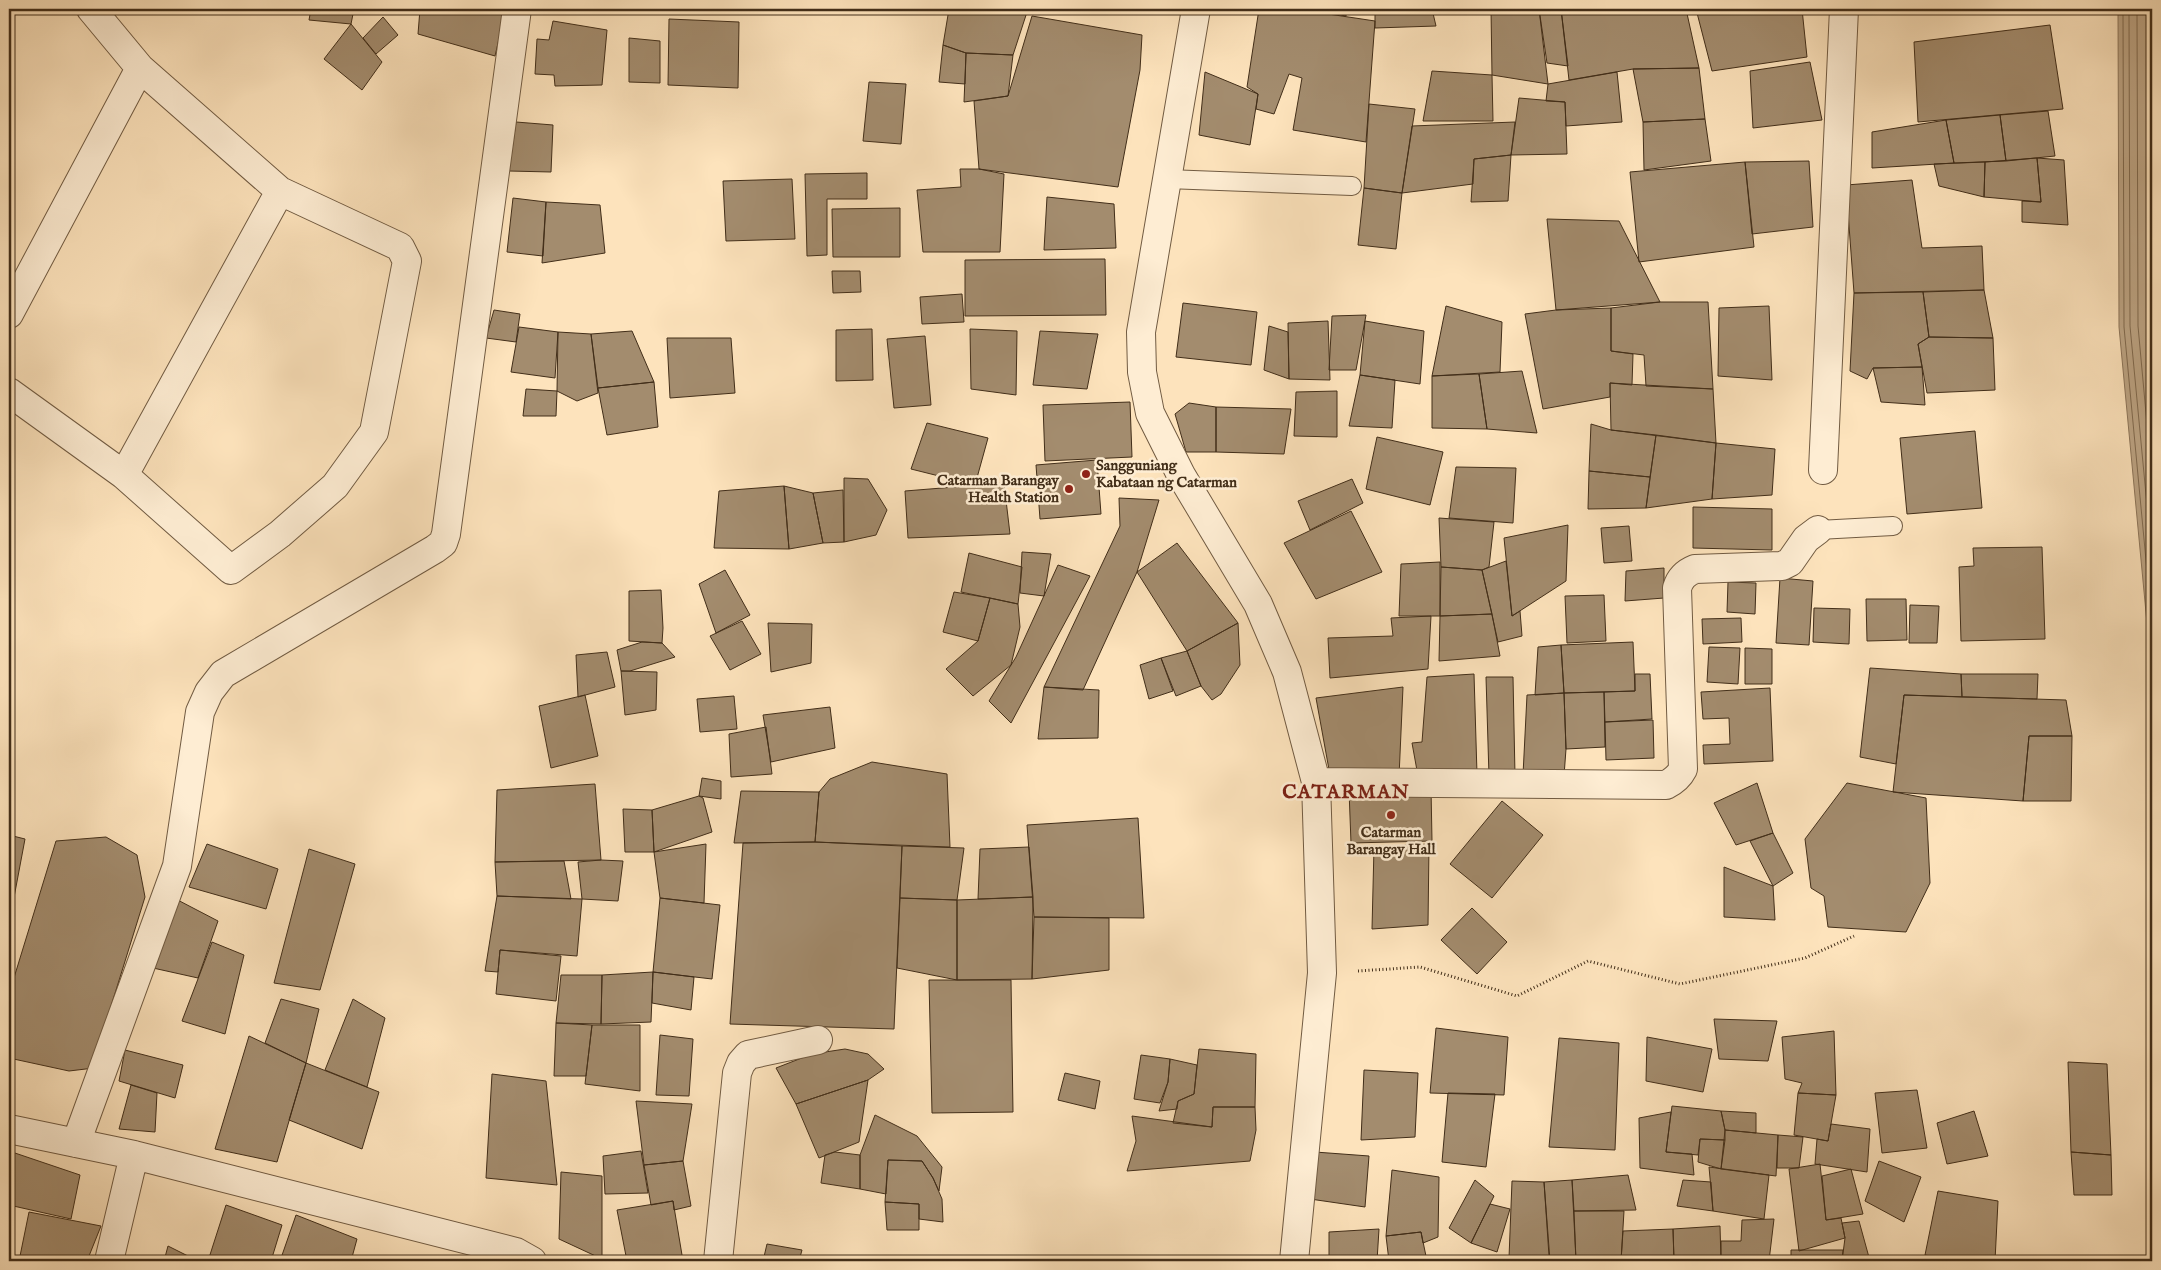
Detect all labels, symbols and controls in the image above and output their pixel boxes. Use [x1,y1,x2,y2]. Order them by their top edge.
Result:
place label: Sangguniang Kabataan ng Catarman [1096,456,1237,492]
marker: Sangguniang Kabataan ng Catarman [1080,468,1092,480]
place label: Catarman Barangay Health Station [937,471,1060,507]
marker: Catarman Barangay Health Station [1063,483,1075,495]
district label: CATARMAN [1282,780,1410,805]
marker: Catarman Barangay Hall [1385,809,1397,821]
place label: Catarman Barangay Hall [1346,823,1436,859]

